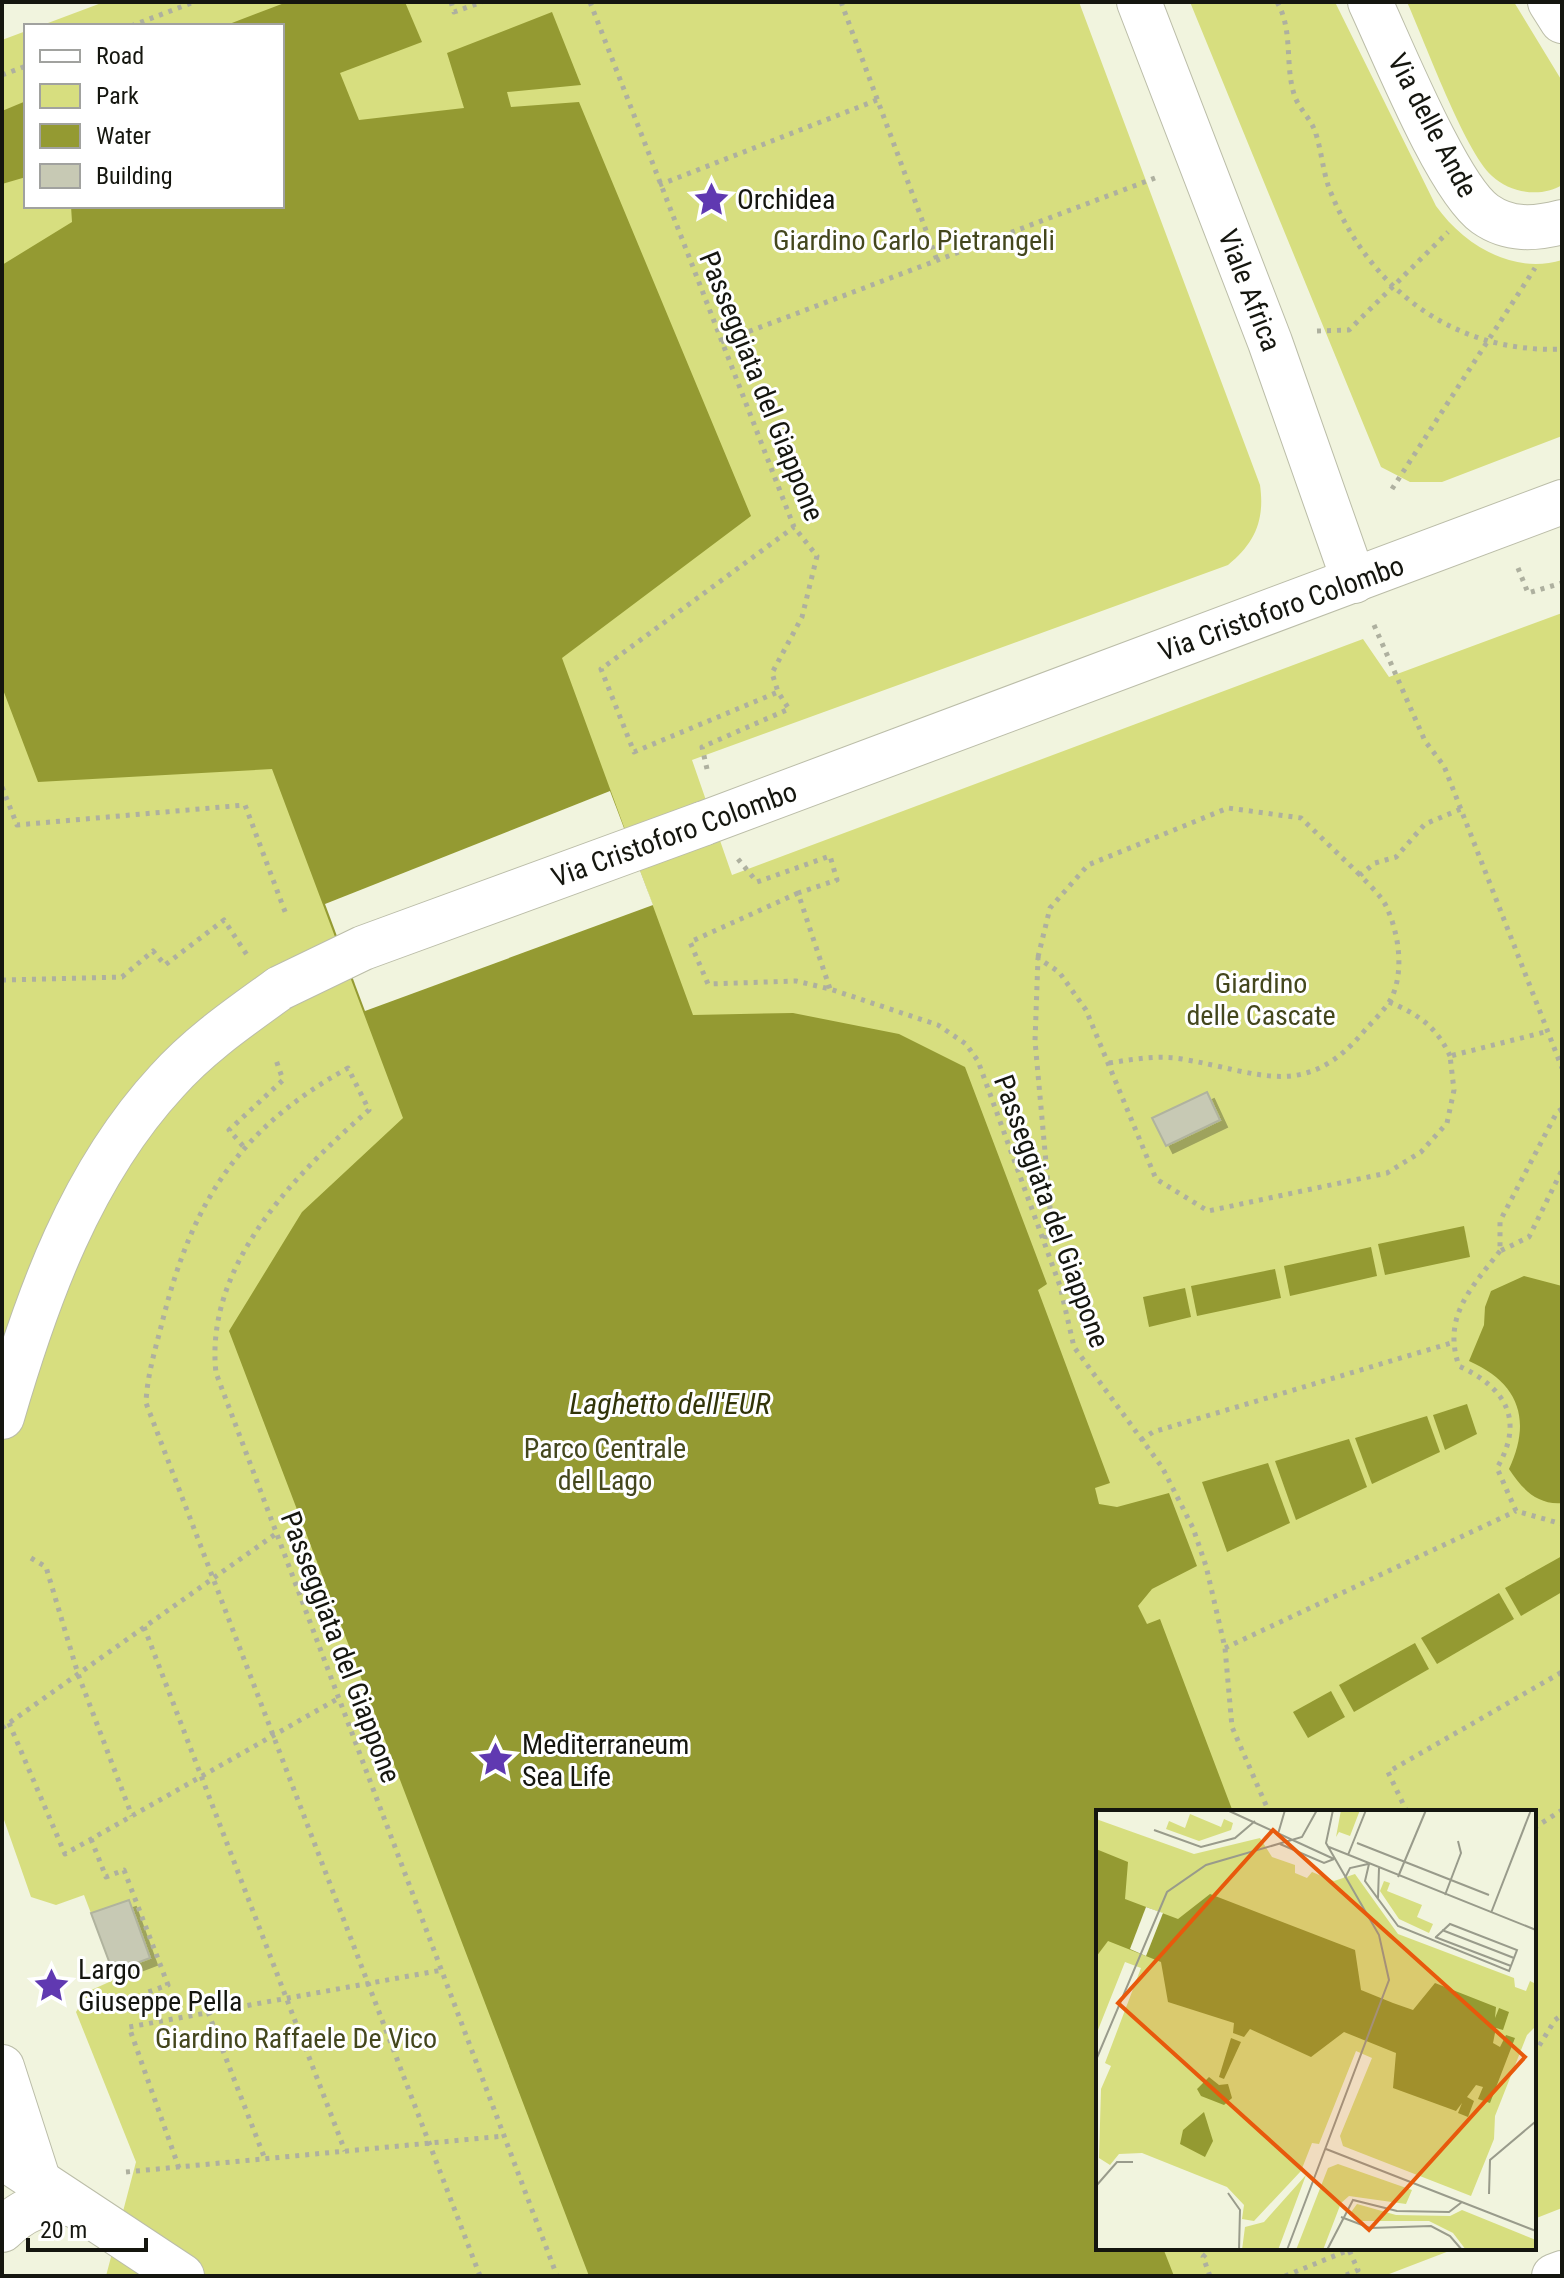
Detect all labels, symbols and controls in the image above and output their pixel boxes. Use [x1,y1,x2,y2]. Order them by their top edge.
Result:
legend [24,24,284,208]
text: Road [96,42,144,70]
street label: Via delle Ande [1381,48,1484,203]
text: Park [96,82,139,110]
text: Water [96,122,151,150]
text: Building [96,162,173,190]
place icon: Orchidea [692,180,730,218]
place label: Orchidea [737,183,835,216]
park label: Giardino Carlo Pietrangeli [773,224,1055,257]
street label: Viale Africa [1211,225,1288,356]
street label: Passeggiata del Giappone [692,247,831,526]
street label: Via Cristoforo Colombo [1154,549,1408,668]
street label: Via Cristoforo Colombo [547,775,801,894]
park label: Giardino delle Cascate [1186,967,1336,1032]
street label: Passeggiata del Giappone [987,1070,1116,1352]
water label: Laghetto dell'EUR [570,1386,771,1421]
park label: Parco Centrale del Lago [524,1432,686,1497]
street label: Passeggiata del Giappone [274,1507,407,1787]
place label: Mediterraneum Sea Life [522,1728,689,1793]
place icon: Mediterraneum Sea Life [477,1741,515,1779]
inset map [1096,1810,1536,2250]
place label: Largo Giuseppe Pella [78,1953,242,2018]
place icon: Largo Giuseppe Pella [33,1966,71,2004]
park label: Giardino Raffaele De Vico [155,2022,437,2055]
scale bar [28,2202,146,2252]
text: 20 m [40,2216,87,2244]

